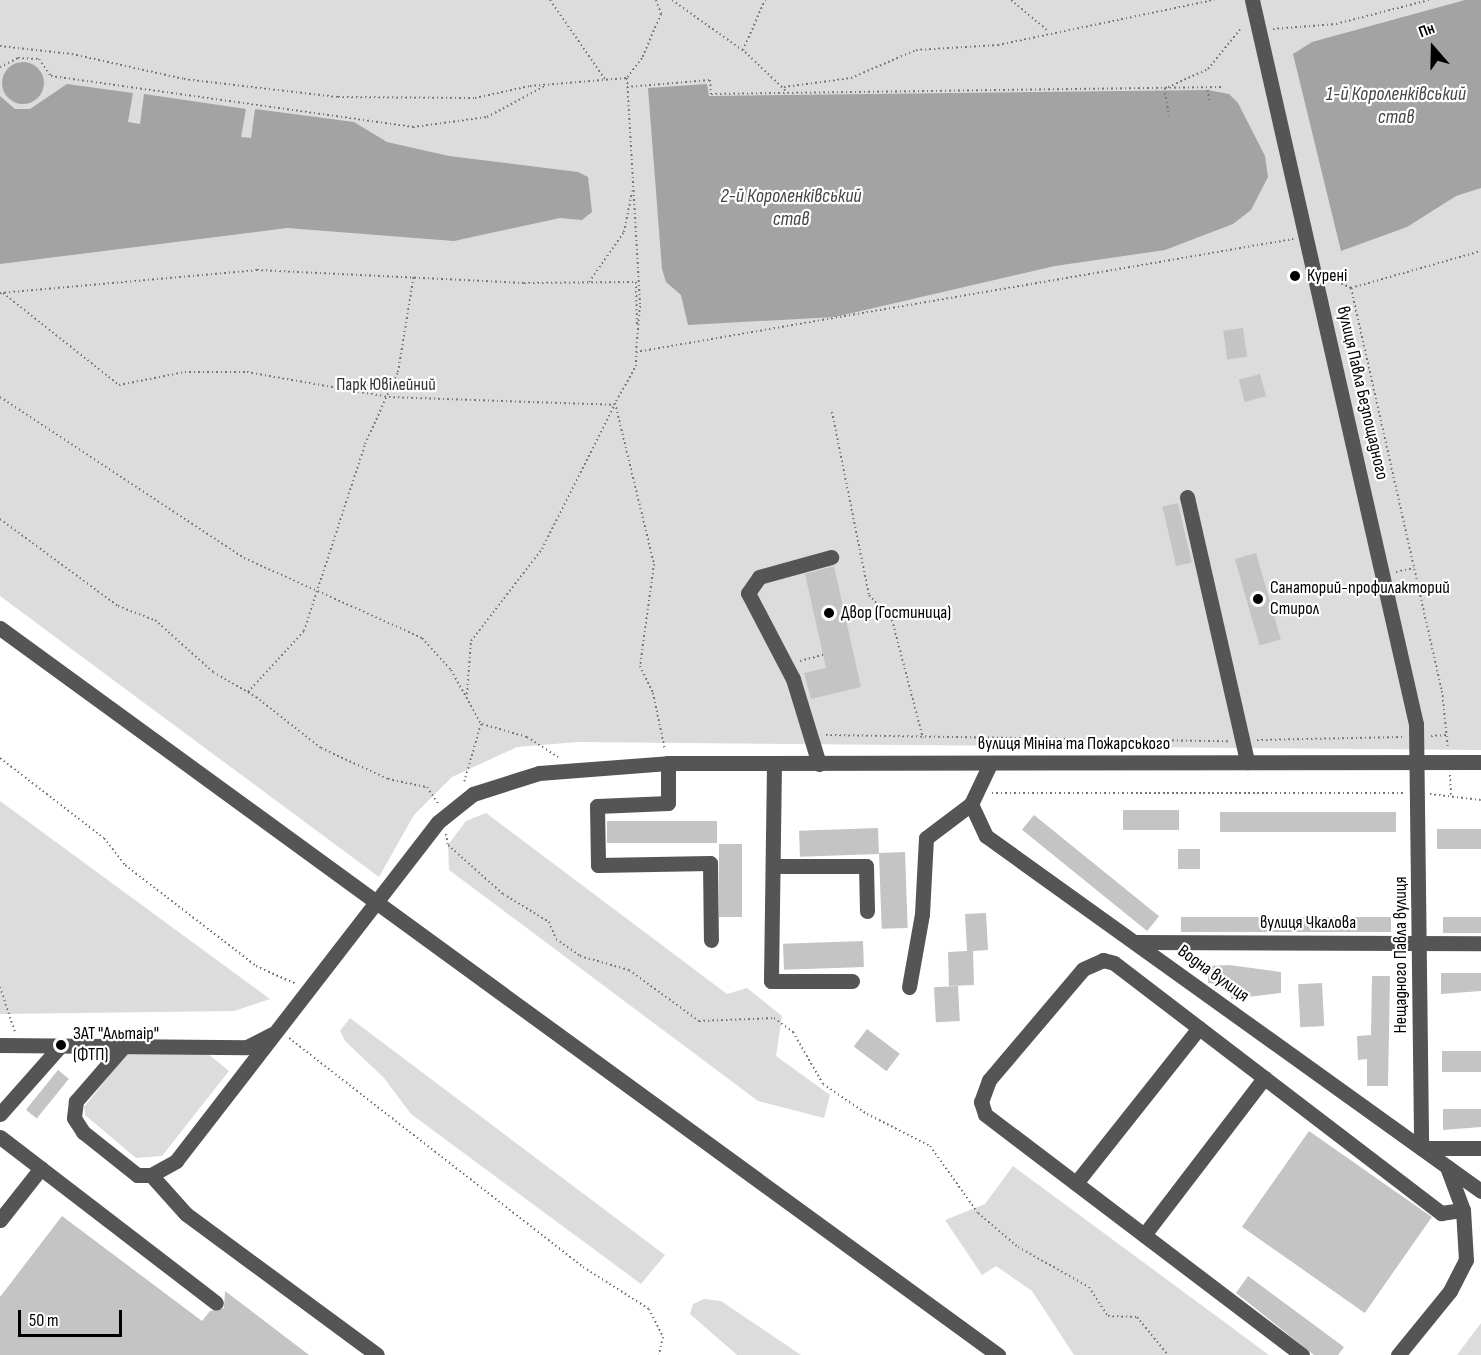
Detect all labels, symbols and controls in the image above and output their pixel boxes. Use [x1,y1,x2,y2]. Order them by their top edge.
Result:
north arrow [1403,18,1463,78]
text: Пн [1416,19,1437,42]
water label: 1-й Короленківський став [1326,83,1466,130]
water label: 2-й Короленківський став [720,185,862,232]
place label: Курені [1307,265,1347,287]
marker: Курені [1288,269,1302,283]
street label: вулиця Павла Безпощадного [1332,304,1392,482]
park label: Парк Ювілейний [336,374,436,396]
place label: Санаторий-профилакторий Стирол [1270,578,1450,620]
marker: Санаторий-профилакторий Стирол [1251,592,1265,606]
place label: Двор (Гостиница) [841,602,951,624]
marker: Двор (Гостиница) [822,606,836,620]
street label: вулиця Мініна та Пожарського [978,733,1170,755]
street label: Нещадного Павла вулиця [1390,877,1412,1033]
street label: вулиця Чкалова [1260,912,1356,934]
street label: Водна вулиця [1173,941,1253,1007]
place label: ЗАТ "Альтаір" (ФТП) [73,1024,159,1066]
marker: ЗАТ "Альтаір" (ФТП) [54,1038,68,1052]
scale bar [21,1298,124,1336]
text: 50 m [29,1310,59,1331]

